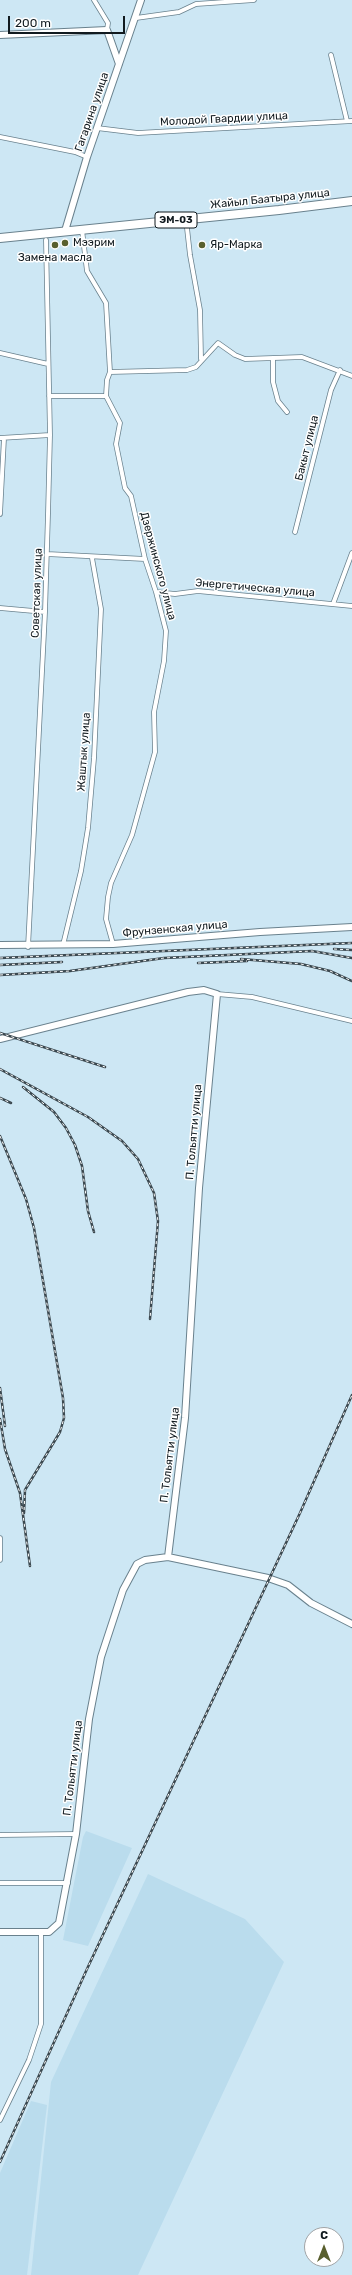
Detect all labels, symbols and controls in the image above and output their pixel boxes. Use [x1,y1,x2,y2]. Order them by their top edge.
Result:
scale bar [10,8,127,34]
text: 200 m [15,16,51,30]
street label: Гагарина улица [72,71,112,153]
street label: Молодой Гвардии улица [160,109,288,129]
street label: Жайыл Баатыра улица [210,186,330,212]
road number: ЭМ-03 [155,212,197,228]
place label: Мээрим [73,236,115,250]
marker: Мээрим [60,238,70,248]
place label: Яр-Марка [210,238,262,252]
marker: Замена масла [50,240,60,250]
marker: Яр-Марка [197,240,207,250]
place label: Замена масла [18,251,92,265]
street label: Бакыт улица [293,414,321,482]
street label: Дзержинского улица [137,510,179,622]
street label: Советская улица [29,548,45,638]
street label: Энергетическая улица [195,576,315,600]
street label: Жаштык улица [75,712,93,792]
street label: Фрунзенская улица [122,918,228,940]
street label: П. Тольятти улица [183,1084,205,1180]
street label: П. Тольятти улица [158,1407,182,1503]
street label: П. Тольятти улица [61,1720,85,1816]
north arrow [304,2227,344,2267]
text: С [320,2229,328,2242]

